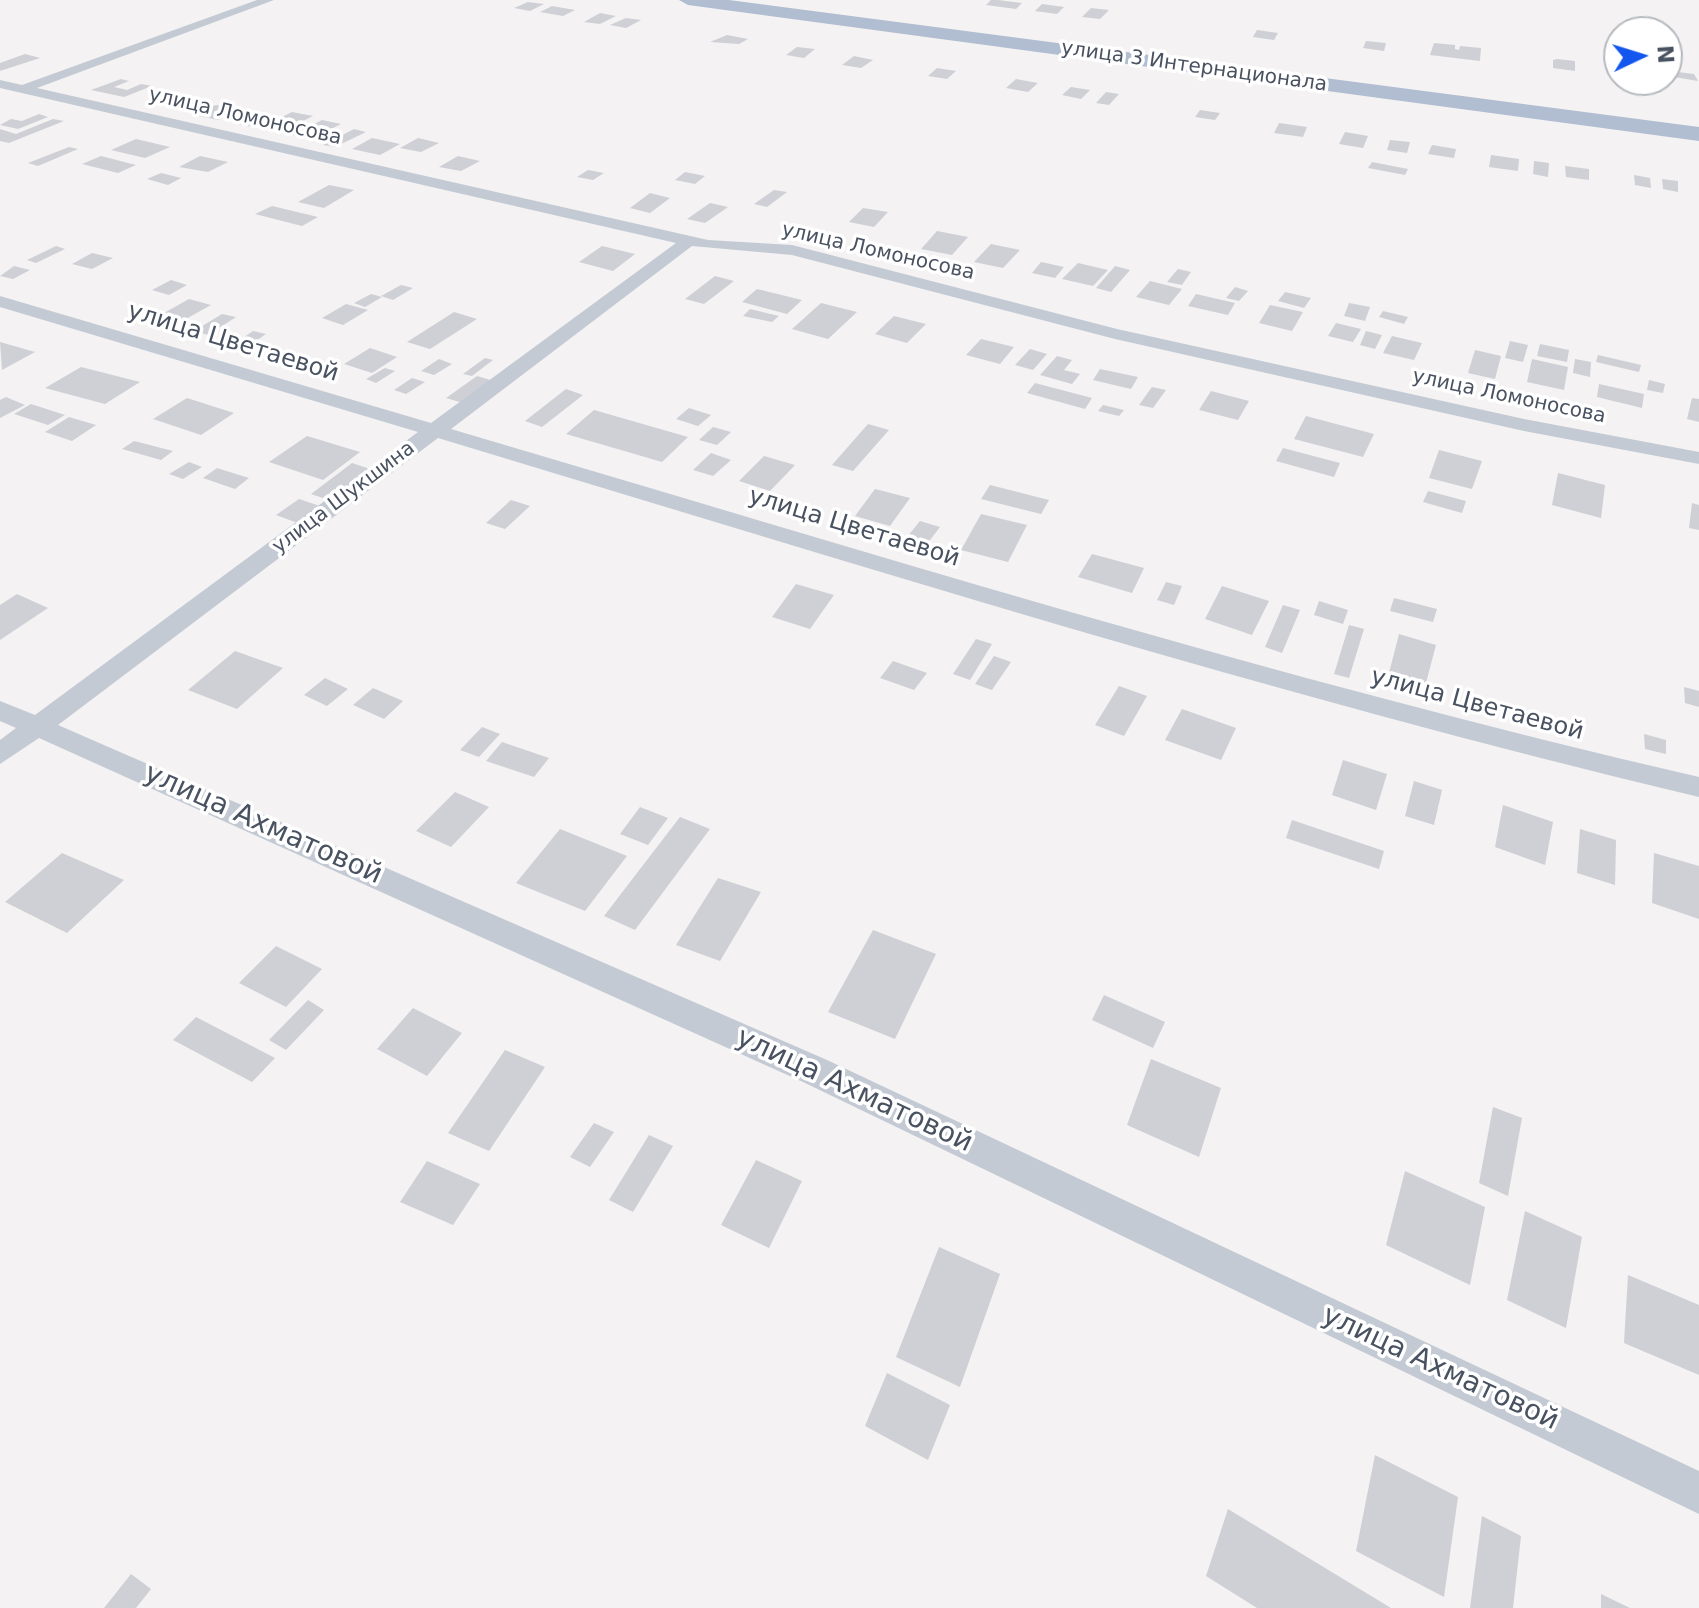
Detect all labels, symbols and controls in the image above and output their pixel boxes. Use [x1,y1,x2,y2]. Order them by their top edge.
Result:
north arrow [1603,16,1683,96]
street label: улица 3 Интернационала [1060,36,1328,98]
text: N [1652,44,1679,64]
street label: улица Ломоносова [146,83,344,151]
street label: улица Ломоносова [779,218,977,286]
street label: улица Цветаевой [124,297,342,389]
street label: улица Ломоносова [1410,365,1608,429]
street label: улица Шукшина [268,437,420,559]
street label: улица Цветаевой [745,482,963,574]
street label: улица Цветаевой [1367,663,1587,747]
street label: улица Ахматовой [139,757,387,893]
street label: улица Ахматовой [730,1021,978,1161]
street label: улица Ахматовой [1316,1299,1564,1439]

